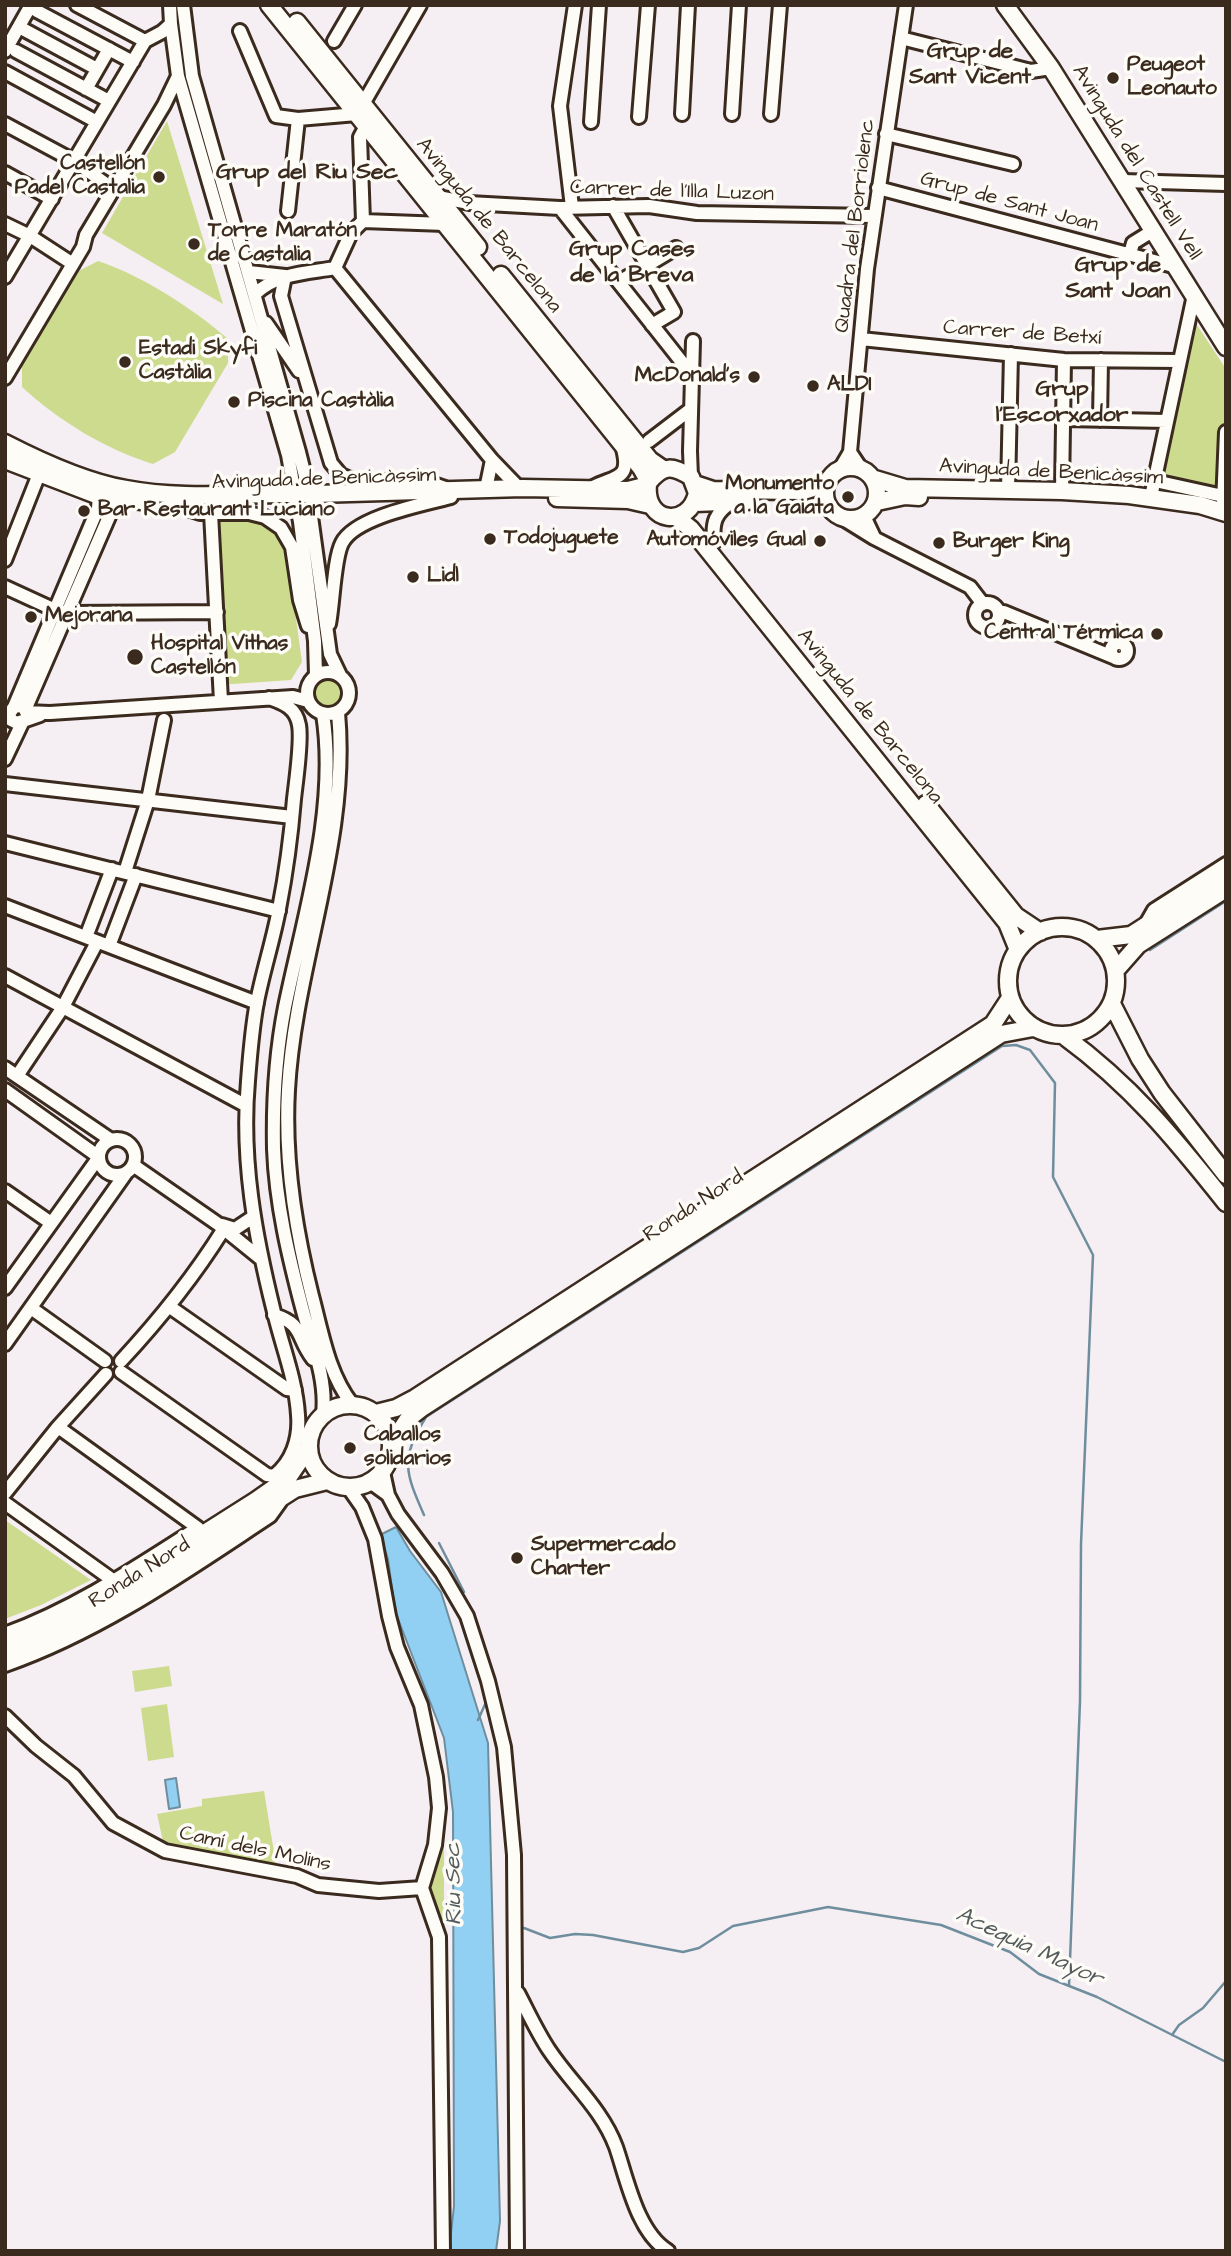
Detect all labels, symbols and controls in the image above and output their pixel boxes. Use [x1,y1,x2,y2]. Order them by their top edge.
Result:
district label: Grup de Sant Vicent [909,38,1031,92]
place label: Peugeot Leonauto [1127,53,1217,103]
street label: Avinguda del Castell Vell [1066,61,1206,265]
marker: Peugeot Leonauto [1105,70,1121,86]
street label: Quadra del Borriolenc [830,118,882,334]
street label: Avinguda de Barcelona [410,133,566,319]
place label: Castellón Padel Castalia [15,152,145,202]
district label: Grup del Riu Sec [216,159,398,187]
street label: Grup de Sant Joan [917,167,1101,239]
marker: Castellón Padel Castalia [151,169,167,185]
street label: Carrer de l'Illa Luzon [570,176,774,208]
place label: Torre Maratón de Castalia [208,219,357,269]
marker: Torre Maratón de Castalia [186,236,202,252]
district label: Grup Cases de la Breva [569,236,695,290]
district label: Grup de Sant Joan [1066,252,1170,306]
street label: Carrer de Betxí [942,316,1102,352]
place label: Estadi Skyfi Castàlia [139,337,257,387]
marker: Estadi Skyfi Castàlia [117,354,133,370]
place label: McDonald's [635,364,740,390]
marker: McDonald's [746,369,762,385]
place label: ALDI [827,373,872,399]
district label: Grup l'Escorxador [996,376,1128,430]
marker: ALDI [805,378,821,394]
place label: Piscina Castàlia [248,389,394,415]
marker: Piscina Castàlia [226,394,242,410]
street label: Avinguda de Benicàssim [938,455,1164,491]
street label: Avinguda de Benicàssim [211,463,437,497]
place label: Monumento a la Gaiata [725,472,834,522]
marker: Monumento a la Gaiata [840,489,856,505]
place label: Bar Restaurant Luciano [98,498,335,524]
marker: Bar Restaurant Luciano [76,503,92,519]
place label: Todojuguete [504,526,619,552]
place label: Automóviles Gual [647,528,806,554]
place label: Burger King [953,530,1070,556]
marker: Todojuguete [482,531,498,547]
marker: Automóviles Gual [812,533,828,549]
marker: Burger King [931,535,947,551]
place label: Lidl [427,564,459,590]
marker: Lidl [405,569,421,585]
place label: Mejorana [45,604,133,630]
marker: Mejorana [23,609,39,625]
place label: Central Térmica [984,621,1143,647]
street label: Avinguda de Barcelona [791,624,947,810]
marker: Central Térmica [1149,626,1165,642]
place label: Hospital Vithas Castellón [151,632,288,682]
marker: Hospital Vithas Castellón [125,647,145,667]
street label: Ronda Nord [639,1165,749,1249]
place label: Caballos solidarios [364,1423,451,1473]
marker: Caballos solidarios [342,1440,358,1456]
street label: Ronda Nord [85,1533,195,1615]
place label: Supermercado Charter [531,1533,676,1583]
marker: Supermercado Charter [509,1550,525,1566]
street label: Camí dels Molins [177,1822,333,1878]
water label: Riu Sec [440,1842,470,1926]
water label: Acequia Mayor [951,1902,1107,1994]

